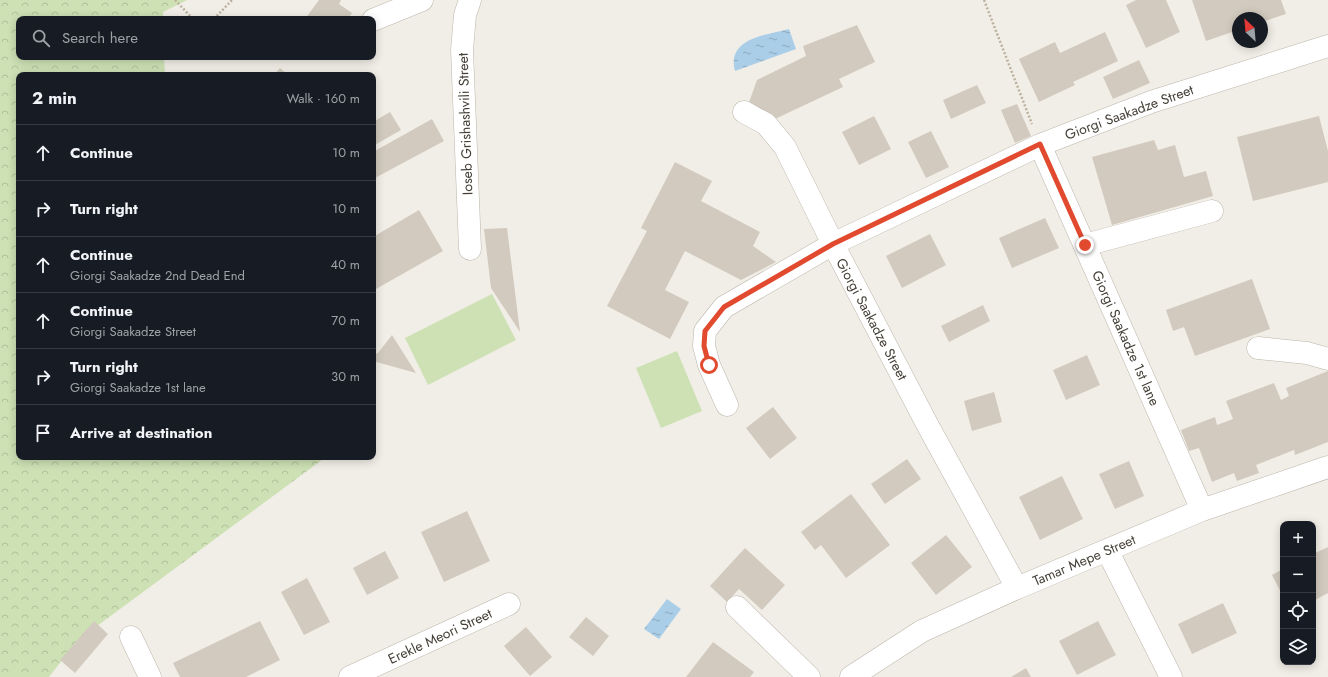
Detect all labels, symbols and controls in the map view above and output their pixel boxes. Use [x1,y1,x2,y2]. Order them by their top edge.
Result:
north arrow [1232,12,1268,48]
search box [16,16,376,60]
icon: search [30,27,52,49]
text: Search here [62,27,138,49]
street label: Ioseb Grishashvili Street [453,52,477,195]
street label: Giorgi Saakadze Street [1062,79,1197,145]
text: 2 min [32,86,77,110]
text: Walk · 160 m [287,89,360,108]
icon: ahead [32,142,54,164]
text: Continue [70,142,133,164]
text: 10 m [332,143,360,162]
icon: right [32,198,54,220]
text: Turn right [70,198,138,220]
text: 10 m [332,199,360,218]
route end [1076,236,1094,254]
text: Continue [70,244,133,266]
icon: ahead [32,254,54,276]
street label: Giorgi Saakadze Street [831,254,913,384]
text: 40 m [331,255,360,274]
text: Giorgi Saakadze 2nd Dead End [70,266,245,285]
street label: Giorgi Saakadze 1st lane [1087,267,1165,409]
text: Continue [70,300,133,322]
icon: ahead [32,310,54,332]
text: 70 m [331,311,360,330]
text: Giorgi Saakadze Street [70,322,196,341]
text: Turn right [70,356,138,378]
route start [700,356,718,374]
icon: right [32,366,54,388]
text: 30 m [331,367,360,386]
text: Giorgi Saakadze 1st lane [70,378,206,397]
icon: arrive [32,422,54,444]
text: Arrive at destination [70,422,212,444]
map controls [1280,521,1316,665]
button: + [1280,521,1316,557]
street label: Tamar Mepe Street [1030,529,1139,591]
button: − [1280,557,1316,593]
button: locate [1280,593,1316,629]
street label: Erekle Meori Street [385,603,496,669]
button: layers [1280,629,1316,665]

